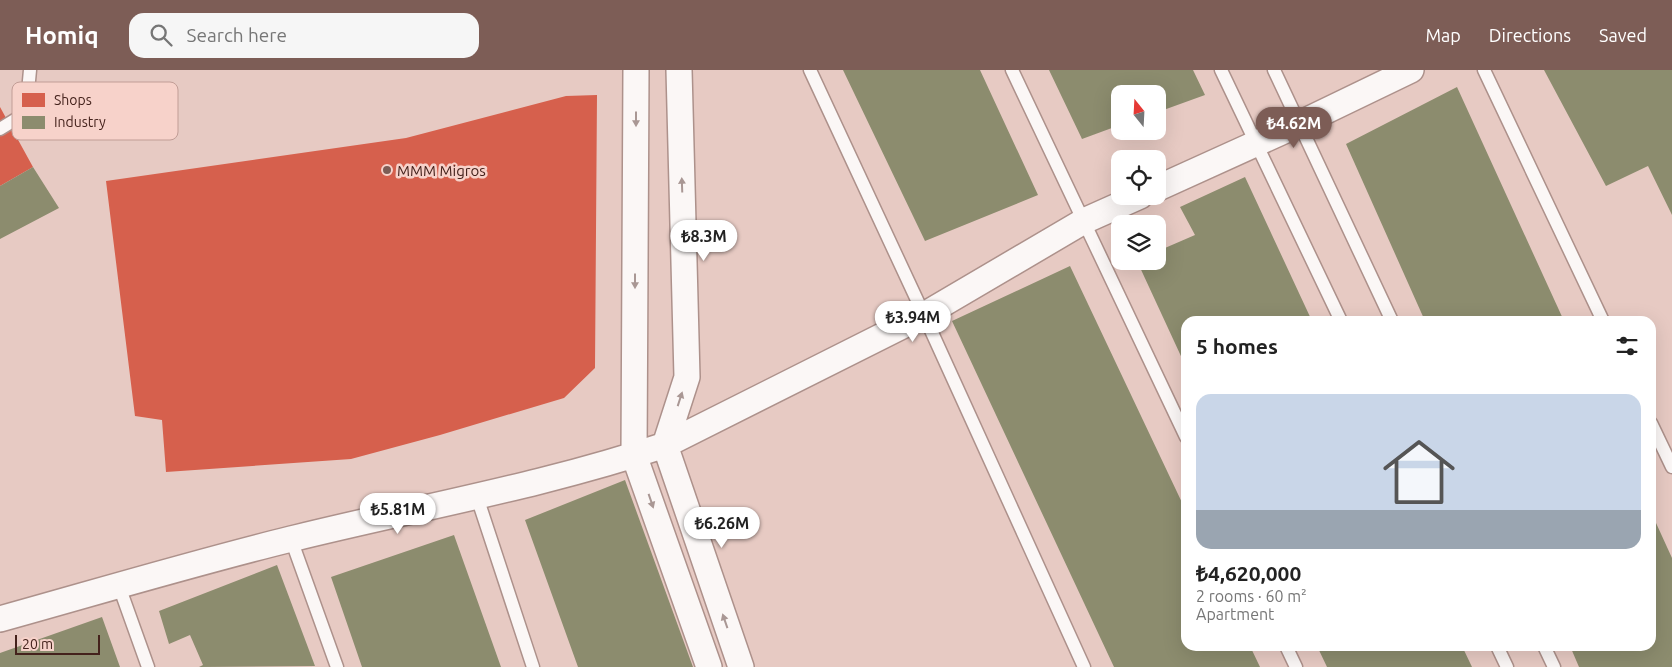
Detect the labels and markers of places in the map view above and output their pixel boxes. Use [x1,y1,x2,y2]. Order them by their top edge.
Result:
pin: ₺4.62M [1253,106,1335,149]
place label: MMM Migros [397,162,486,179]
marker: MMM Migros [381,164,393,176]
pin: ₺8.3M [669,220,739,262]
pin: ₺3.94M [872,300,954,343]
pin: ₺5.81M [357,492,439,535]
pin: ₺6.26M [681,506,763,549]

